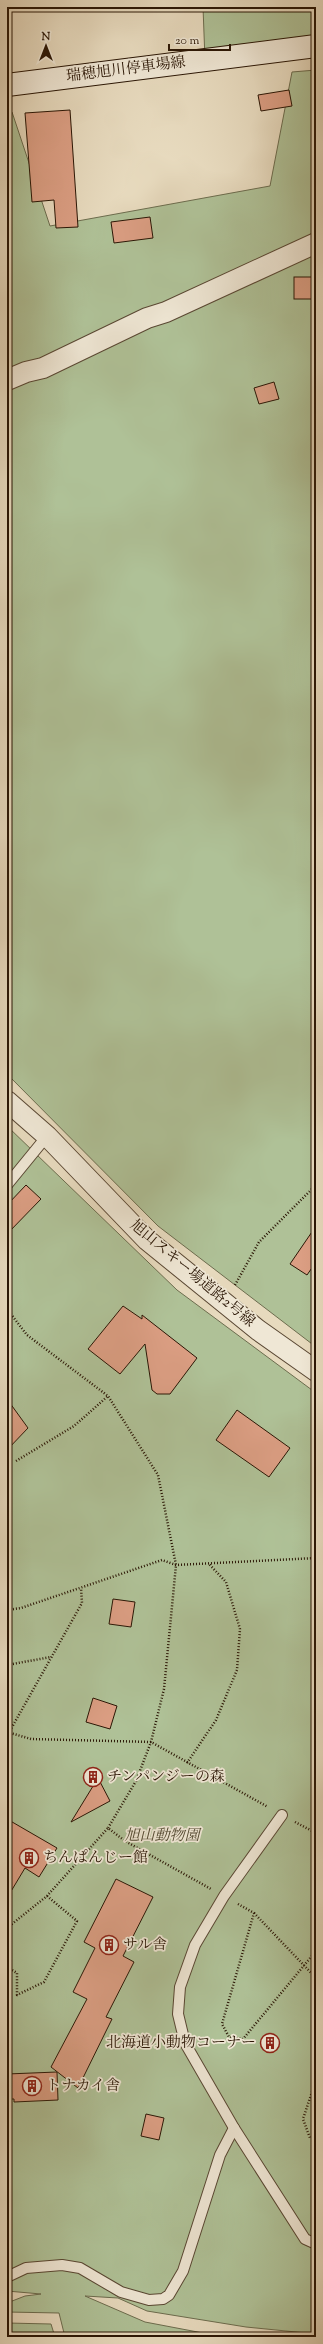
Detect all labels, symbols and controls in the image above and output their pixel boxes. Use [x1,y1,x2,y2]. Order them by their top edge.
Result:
north arrow [26,26,66,66]
scale bar [169,26,230,52]
text: N [41,29,51,45]
text: 20 m [175,32,200,50]
street label: 瑞穂旭川停車場線 [65,52,187,88]
street label: 旭山スキー場道路2号線 [125,1215,259,1333]
building icon: チンパンジーの森 [82,1766,104,1788]
place label: チンパンジーの森 [107,1767,225,1788]
park label: 旭山動物園 [124,1826,202,1847]
building icon: ちんぱんじー館 [18,1847,40,1869]
place label: ちんぱんじー館 [43,1848,148,1869]
building icon: サル舎 [98,1934,120,1956]
place label: サル舎 [123,1935,167,1956]
building icon: 北海道小動物コーナー [259,2032,281,2054]
place label: 北海道小動物コーナー [106,2033,256,2054]
building icon: トナカイ舎 [21,2075,43,2097]
place label: トナカイ舎 [46,2076,120,2097]

